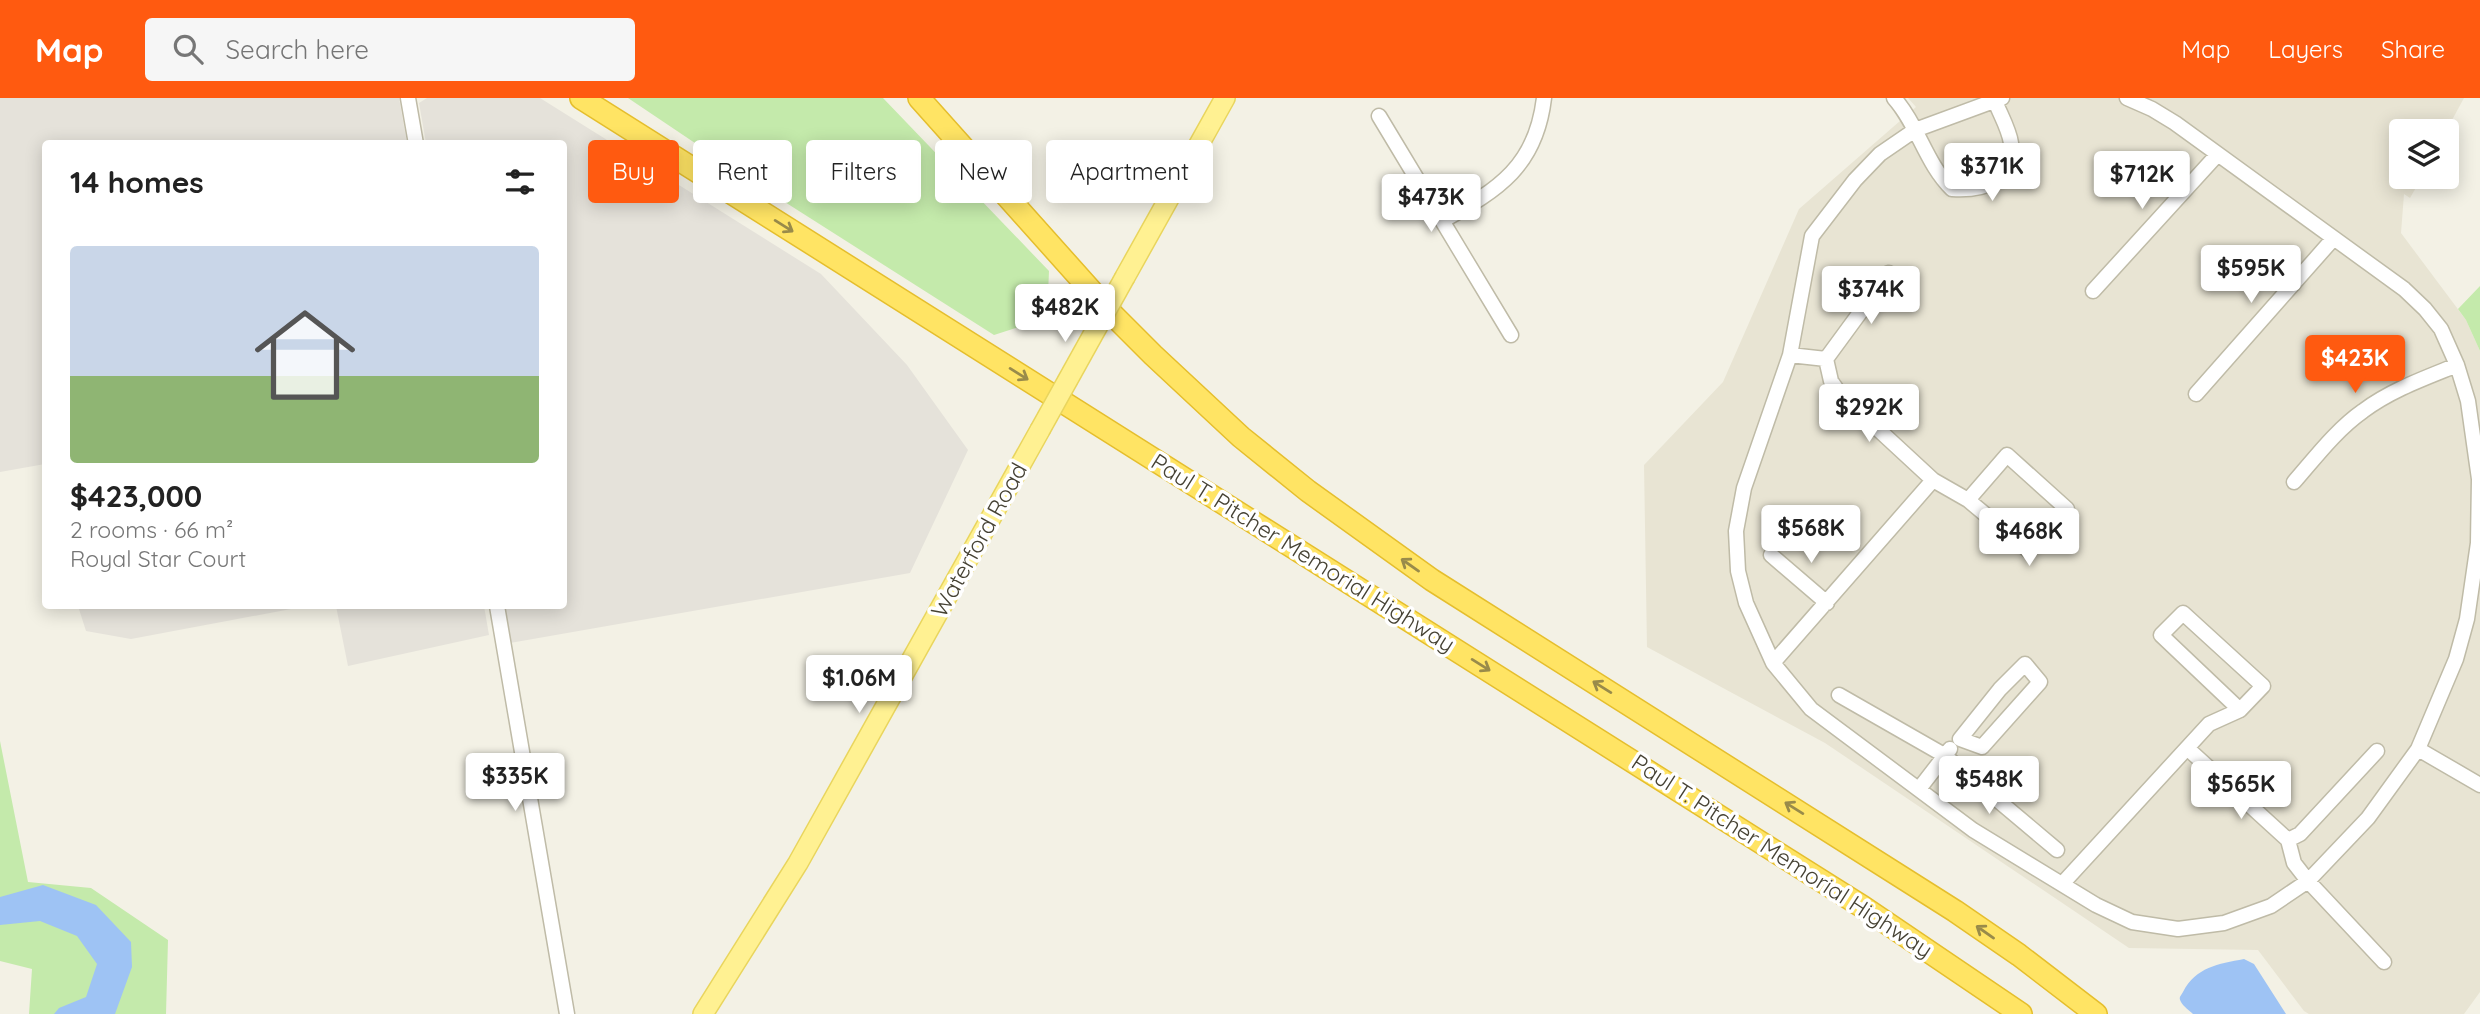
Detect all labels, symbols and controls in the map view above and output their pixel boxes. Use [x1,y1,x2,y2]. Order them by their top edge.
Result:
search box [145,18,635,81]
text: Map [35,29,103,70]
icon: search [169,30,207,68]
text: Search here [225,33,369,66]
text: Map [2181,34,2230,64]
text: Layers [2268,34,2343,64]
text: Share [2381,34,2445,64]
map controls [2389,119,2459,189]
button: layers [2389,119,2459,189]
chip: Buy [588,140,679,203]
chip: Rent [693,140,792,203]
chip: Filters [806,140,921,203]
chip: New [935,140,1032,203]
chip: Apartment [1046,140,1213,203]
pin: $371K [1943,144,2041,203]
text: $371K [1960,151,2024,180]
pin: $712K [2093,152,2191,211]
text: $712K [2110,159,2174,188]
text: 14 homes [70,163,204,201]
icon: filters [501,163,539,201]
pin: $473K [1382,174,1480,234]
text: $473K [1398,182,1464,211]
one-way arrow [774,218,793,233]
pin: $595K [2202,246,2300,305]
text: $595K [2217,253,2285,282]
pin: $374K [1822,266,1920,326]
text: $374K [1838,274,1904,303]
pin: $482K [1016,285,1114,344]
icon: home [242,292,368,418]
text: $482K [1031,292,1099,321]
pin: $423K [2306,336,2404,395]
text: $423K [2321,343,2389,372]
one-way arrow [1009,367,1028,382]
pin: $292K [1820,384,1918,444]
text: $292K [1835,392,1903,421]
street label: Paul T. Pitcher Memorial Highway [1146,447,1461,658]
street label: Waterford Road [924,457,1033,622]
text: $423,000 [70,477,202,515]
pin: $568K [1762,505,1860,565]
pin: $468K [1980,508,2078,568]
text: $568K [1777,513,1845,542]
text: 2 rooms · 66 m² [70,515,233,544]
text: $468K [1995,516,2063,545]
text: Royal Star Court [70,544,246,573]
one-way arrow [1401,558,1420,572]
pin: $1.06M [802,656,916,715]
one-way arrow [1471,658,1490,673]
text: $1.06M [822,663,896,692]
one-way arrow [1592,680,1612,694]
street label: Paul T. Pitcher Memorial Highway [1626,747,1938,964]
pin: $335K [466,754,564,813]
pin: $548K [1940,756,2038,816]
text: $335K [482,761,548,790]
pin: $565K [2192,762,2290,821]
text: $548K [1955,764,2023,793]
text: $565K [2207,769,2275,798]
one-way arrow [1785,801,1805,815]
one-way arrow [1976,925,1996,939]

